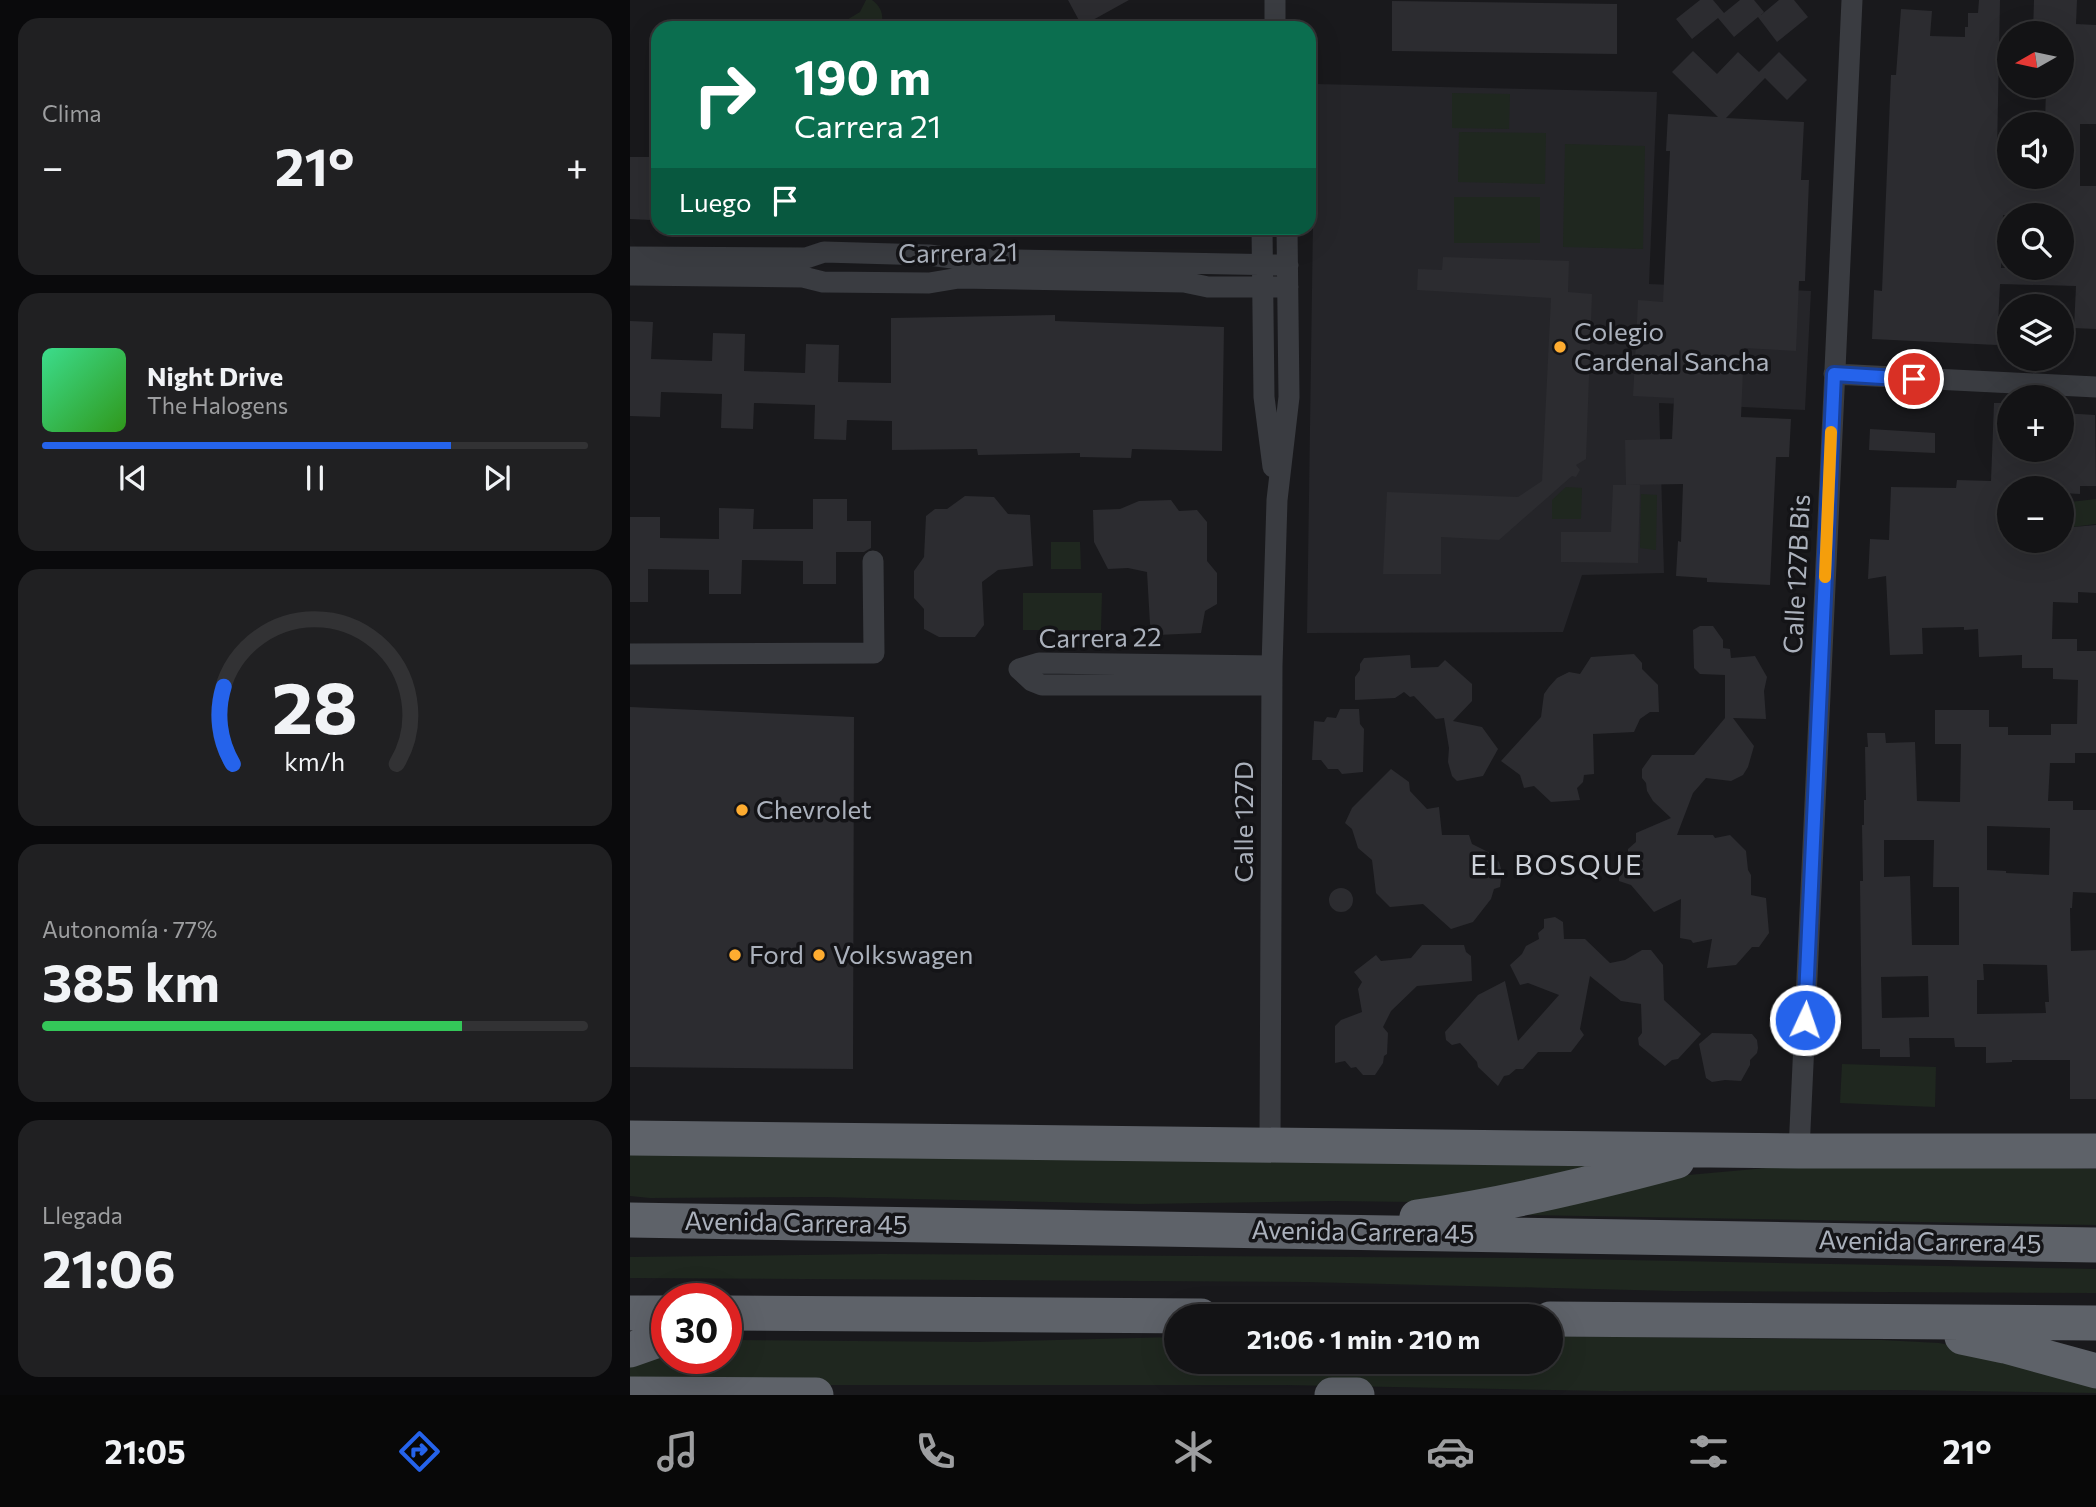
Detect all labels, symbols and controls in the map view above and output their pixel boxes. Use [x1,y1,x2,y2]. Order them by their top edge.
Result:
north arrow [1997,21,2074,98]
map controls [1997,21,2074,553]
text: 190 m [794,45,931,105]
icon: right [679,49,770,140]
text: Clima [42,99,102,127]
text: Carrera 21 [794,105,941,145]
button: sound [1997,112,2074,189]
text: 21° [275,133,354,197]
text: − [42,142,64,189]
text: + [566,142,588,189]
icon: arrive [766,182,804,220]
text: Luego [679,186,752,217]
button: search [1997,203,2074,280]
street label: Carrera 21 [898,235,1018,268]
button: layers [1997,294,2074,371]
place label: Colegio Cardenal Sancha [1574,315,1769,376]
marker: Colegio Cardenal Sancha [1552,339,1568,355]
pin [1884,349,1944,409]
text: Night Drive [147,360,283,391]
icon: arrive [1895,360,1933,398]
button: + [1997,385,2074,462]
text: The Halogens [147,391,288,419]
icon: previous [114,459,152,497]
icon: pause [296,459,334,497]
icon: next [478,459,516,497]
button: − [1997,476,2074,553]
street label: Calle 127B Bis [1776,493,1815,654]
street label: Carrera 22 [1038,620,1162,653]
text: 28 [272,660,358,749]
text: km/h [285,745,345,775]
street label: Calle 127D [1227,761,1258,883]
place label: Chevrolet [756,793,872,824]
marker: Chevrolet [734,802,750,818]
district label: EL BOSQUE [1470,847,1644,881]
text: Autonomía · 77% [42,915,217,943]
place label: Ford [749,938,804,969]
place label: Volkswagen [833,938,973,969]
marker: Ford [727,947,743,963]
marker: Volkswagen [811,947,827,963]
text: 385 km [42,949,220,1013]
position arrow [1768,983,1842,1057]
text: Llegada [42,1201,123,1229]
street label: Avenida Carrera 45 [684,1204,908,1239]
street label: Avenida Carrera 45 [1251,1213,1475,1248]
street label: Avenida Carrera 45 [1818,1223,2042,1258]
text: 21:06 [42,1235,176,1299]
speed limit sign: 30 [651,1283,742,1374]
text: 21:06 · 1 min · 210 m [1247,1323,1480,1354]
icon: directions [395,1427,444,1476]
icon: music [653,1427,702,1476]
icon: phone [911,1427,960,1476]
icon: climate [1169,1427,1218,1476]
icon: car [1426,1427,1475,1476]
icon: filters [1684,1427,1733,1476]
text: 21:05 [104,1431,186,1471]
text: 21° [1942,1431,1991,1471]

